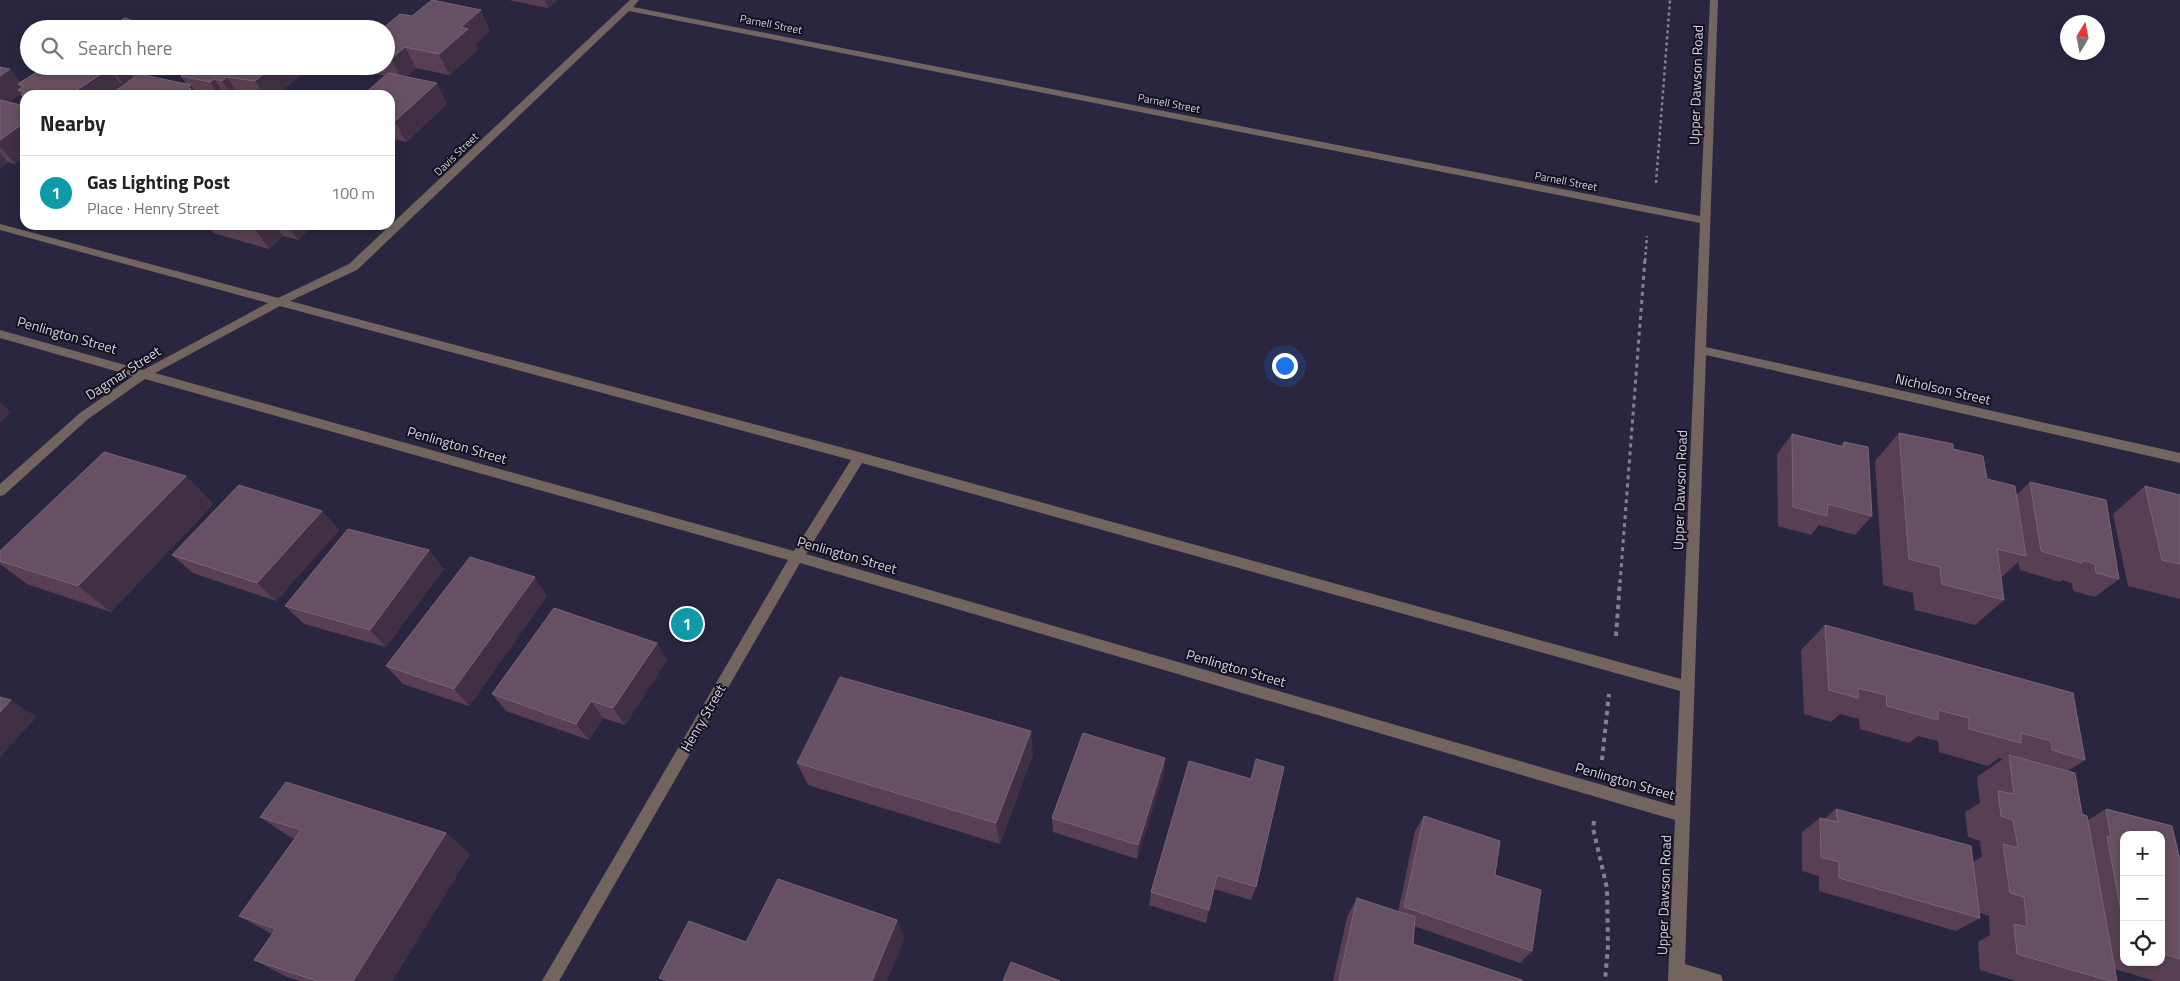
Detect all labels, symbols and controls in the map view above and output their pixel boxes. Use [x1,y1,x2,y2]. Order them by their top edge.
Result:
street label: Parnell Street [738,10,804,38]
north arrow [2060,15,2105,60]
search box [20,20,395,75]
street label: Upper Dawson Road [1683,25,1708,145]
text: Search here [78,33,172,62]
icon: search [38,34,66,62]
street label: Parnell Street [1136,89,1202,117]
text: Nearby [40,107,105,139]
street label: Davis Street [430,129,482,179]
text: Gas Lighting Post [87,167,230,196]
street label: Parnell Street [1533,167,1599,195]
text: 1 [52,181,60,205]
text: 100 m [331,181,375,205]
text: Place · Henry Street [87,196,219,220]
street label: Penlington Street [15,310,120,359]
street label: Dagmar Street [81,340,165,405]
your location [1272,353,1298,379]
street label: Nicholson Street [1893,367,1993,410]
street label: Penlington Street [405,420,510,469]
street label: Upper Dawson Road [1667,430,1692,550]
street label: Penlington Street [795,530,900,579]
pin: 1 [671,605,703,643]
street label: Penlington Street [1184,643,1289,692]
street label: Henry Street [675,680,730,755]
street label: Penlington Street [1573,756,1678,805]
map controls [2120,831,2165,966]
button: + [2120,831,2165,876]
street label: Upper Dawson Road [1651,835,1676,955]
button: − [2120,876,2165,921]
button: locate [2120,921,2165,966]

